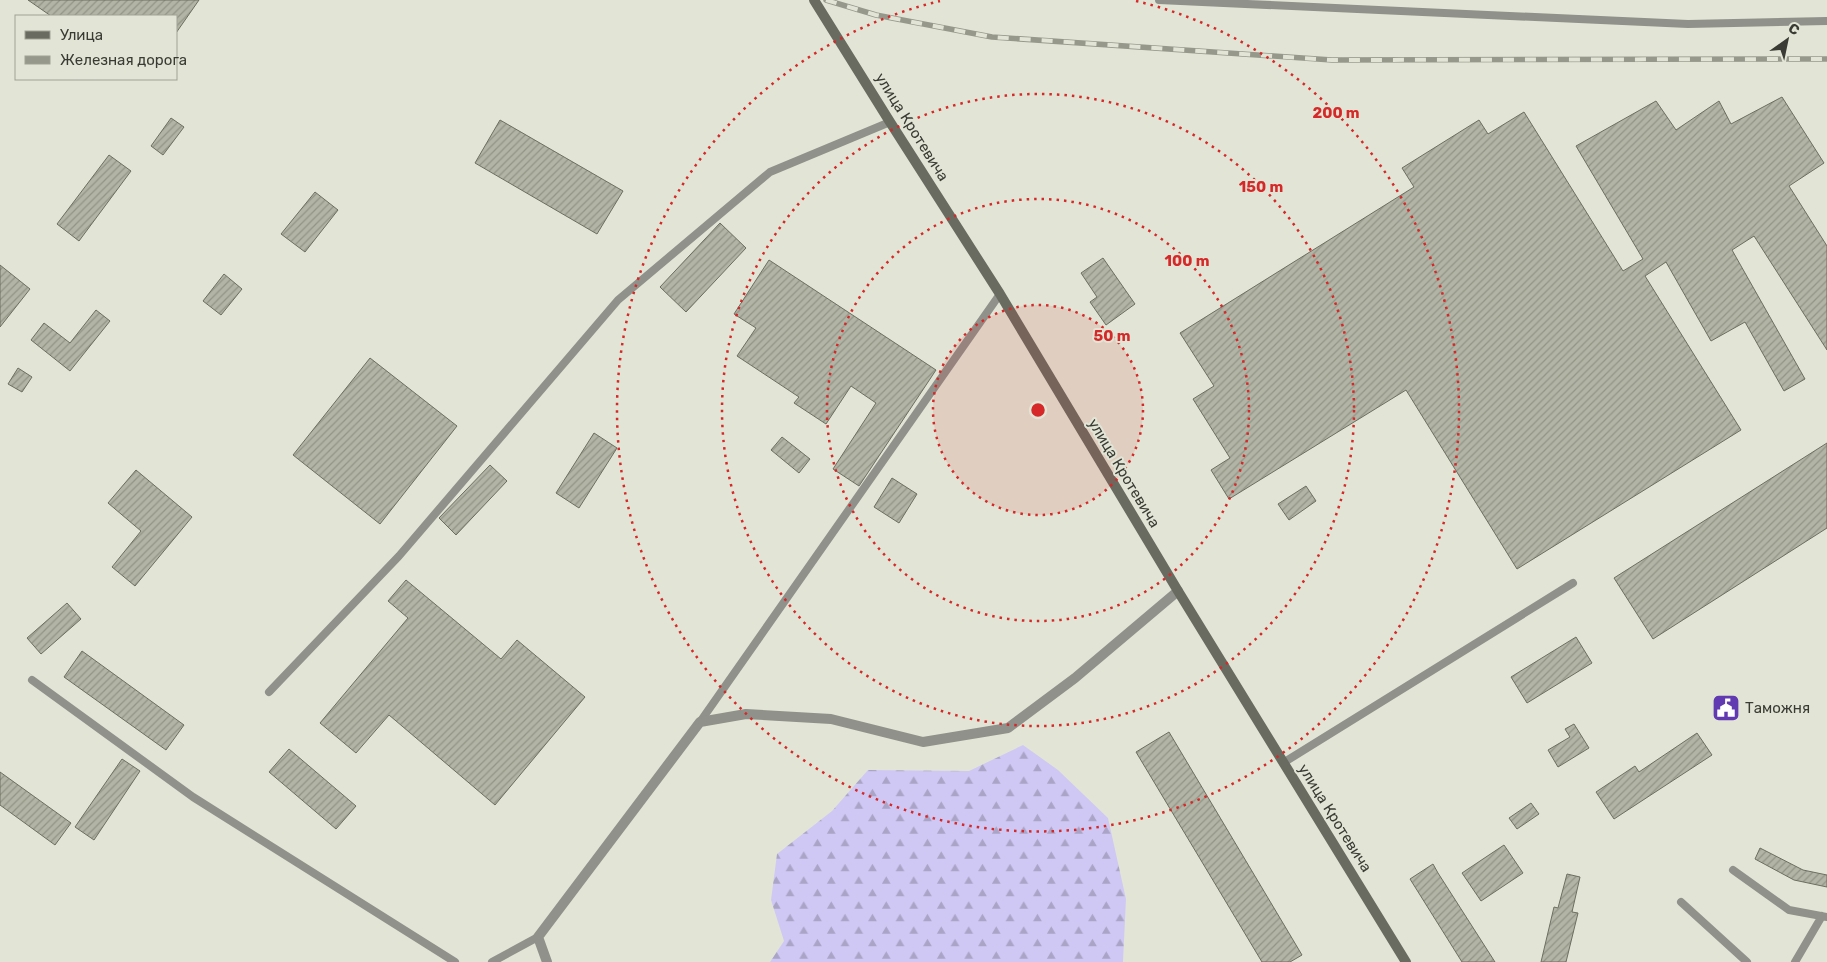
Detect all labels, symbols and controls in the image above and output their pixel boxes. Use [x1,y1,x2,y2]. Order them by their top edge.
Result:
legend [15,15,178,80]
north arrow [1762,15,1812,65]
text: С [1785,20,1803,39]
text: Улица [60,26,103,44]
text: Железная дорога [60,51,187,69]
street label: улица Кротевича [871,70,953,184]
text: 200 m [1312,104,1360,122]
text: 150 m [1239,178,1283,196]
text: 100 m [1165,252,1209,270]
text: 50 m [1094,327,1130,345]
centre of rings [1029,401,1047,419]
street label: улица Кротевича [1084,415,1164,531]
public building icon: Таможня [1711,693,1741,723]
place label: Таможня [1745,699,1810,717]
street label: улица Кротевича [1294,761,1376,875]

